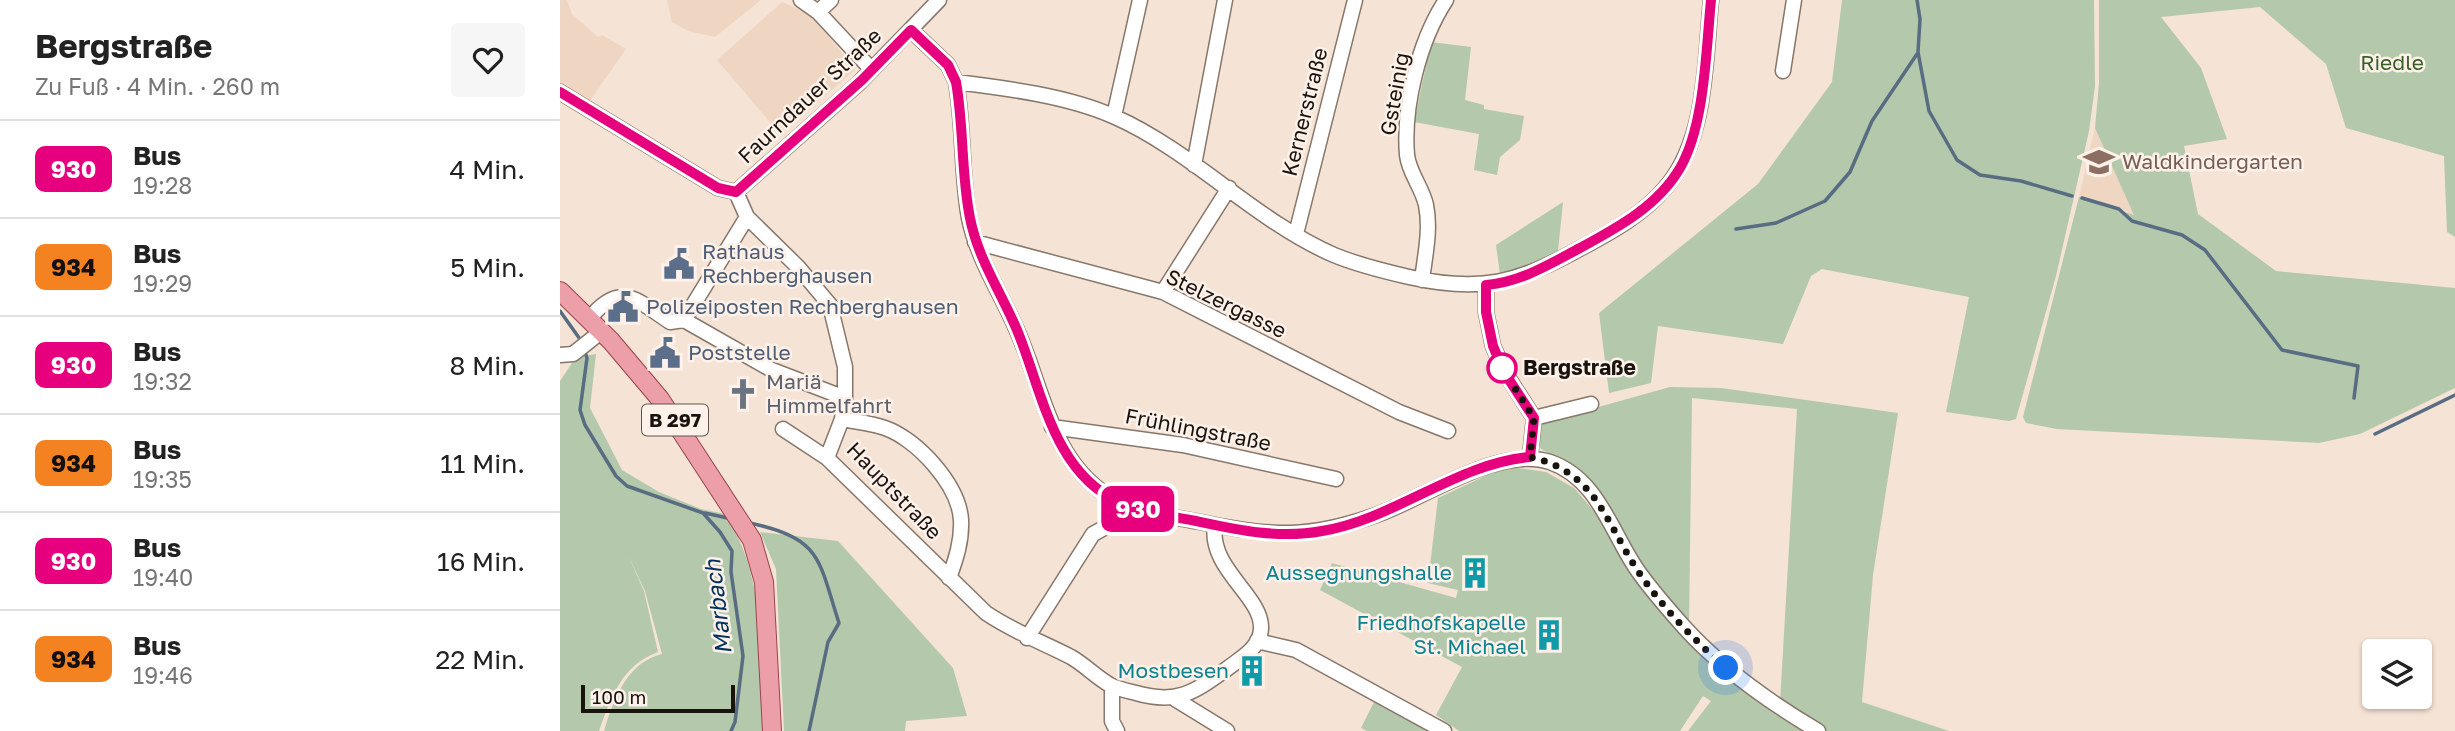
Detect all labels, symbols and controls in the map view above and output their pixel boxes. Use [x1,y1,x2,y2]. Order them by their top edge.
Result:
street label: Faurndauer Straße [732,22,886,168]
button: heart [451,23,525,97]
text: Bergstraße [35,26,213,65]
street label: Kernerstraße [1276,45,1333,179]
park label: Riedle [2360,49,2424,75]
street label: Gsteinig [1374,50,1414,137]
text: Zu Fuß · 4 Min. · 260 m [35,72,280,100]
text: Bus [133,140,181,171]
school or university icon: Waldkindergarten [2082,145,2116,179]
place label: Waldkindergarten [2122,148,2303,174]
text: 930 [51,154,96,183]
text: 4 Min. [450,154,525,185]
text: 19:28 [133,171,192,199]
text: Bus [133,238,181,269]
place label: Rathaus Rechberghausen [702,238,872,288]
public building icon: Rathaus Rechberghausen [662,247,696,281]
text: 934 [51,252,96,281]
text: 5 Min. [450,252,525,283]
street label: Stelzergasse [1162,263,1291,343]
text: 19:29 [133,269,192,297]
public building icon: Polizeiposten Rechberghausen [606,290,640,324]
place label: Polizeiposten Rechberghausen [646,293,959,319]
text: Bus [133,336,181,367]
public building icon: Poststelle [648,336,682,370]
place label: Poststelle [688,339,791,365]
text: 930 [51,350,96,379]
text: 8 Min. [450,350,525,381]
marker: Bergstraße [1487,353,1517,383]
place label: Bergstraße [1523,354,1636,380]
text: 19:32 [133,367,192,395]
place label: Mariä Himmelfahrt [766,368,892,418]
church icon: Mariä Himmelfahrt [726,377,760,411]
street label: Frühlingstraße [1123,402,1273,456]
road number: B 297 [642,404,708,436]
text: Bus [133,434,181,465]
street label: Hauptstraße [842,436,948,545]
text: 934 [51,448,96,477]
text: 11 Min. [440,448,525,479]
text: 19:35 [133,465,192,493]
line badge: 930 [1098,486,1178,532]
text: 930 [1115,494,1161,523]
text: Bus [133,532,181,563]
text: 930 [51,546,96,575]
text: 16 Min. [437,546,525,577]
building icon: Aussegnungshalle [1458,556,1492,590]
water label: Marbach [697,557,737,656]
place label: Aussegnungshalle [1266,559,1452,585]
text: 19:40 [133,563,193,591]
place label: Friedhofskapelle St. Michael [1356,609,1526,659]
building icon: Friedhofskapelle St. Michael [1532,618,1566,652]
text: Bus [133,630,181,661]
map controls [2362,639,2432,709]
button: layers [2362,639,2432,709]
text: 934 [51,644,96,673]
text: 22 Min. [435,644,525,675]
your location [1708,650,1743,685]
building icon: Mostbesen [1235,654,1269,688]
place label: Mostbesen [1117,657,1229,683]
text: 19:46 [133,661,193,689]
scale bar [581,682,735,714]
text: 100 m [592,685,646,708]

